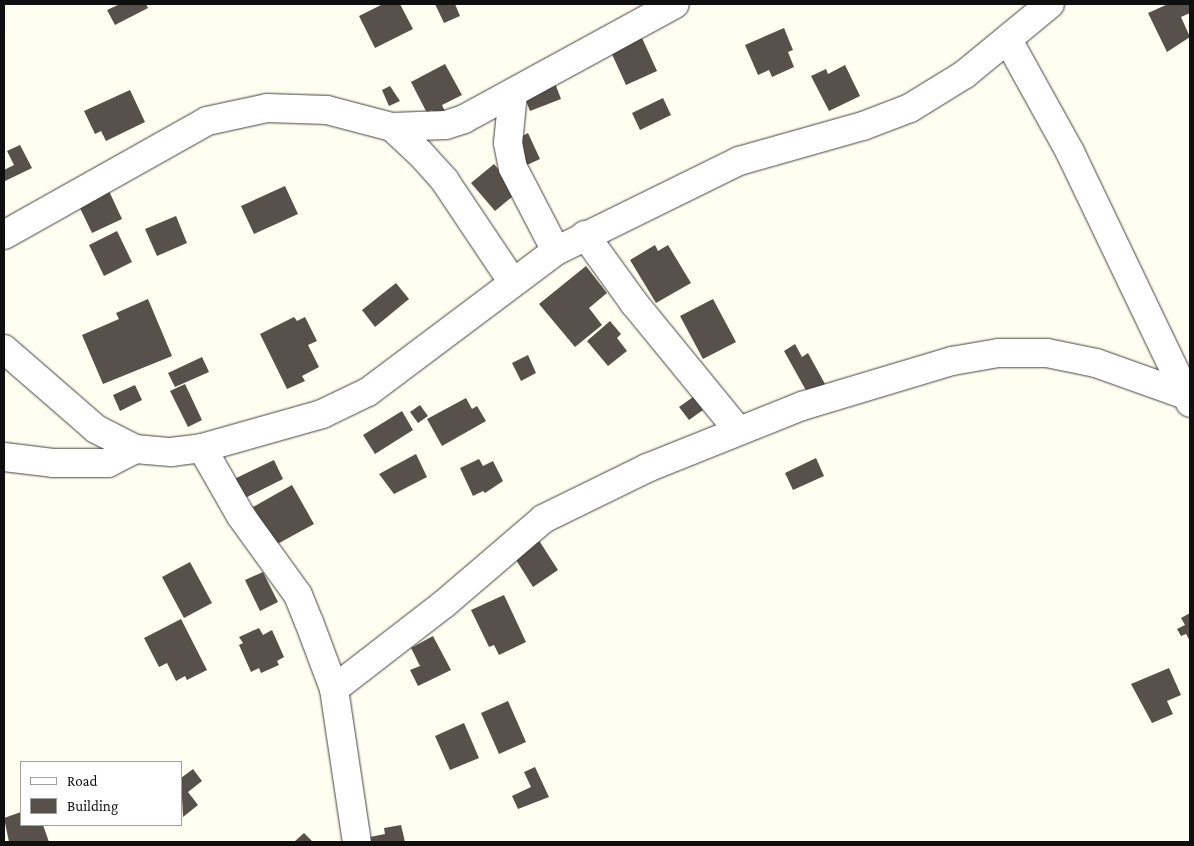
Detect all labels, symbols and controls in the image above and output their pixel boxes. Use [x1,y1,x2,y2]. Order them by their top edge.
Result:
legend [20,761,182,826]
text: Road [67,773,97,789]
text: Building [67,798,118,814]

